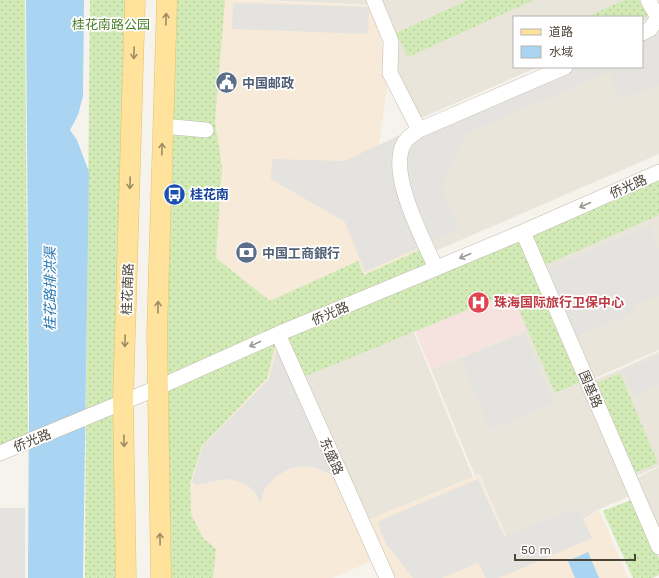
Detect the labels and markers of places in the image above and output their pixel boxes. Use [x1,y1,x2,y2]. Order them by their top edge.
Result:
public building icon: 中国邮政 [213,70,239,96]
place label: 中国邮政 [242,76,294,91]
bus stop icon: 桂花南 [161,181,187,207]
place label: 桂花南 [190,187,229,202]
bank icon: 中国工商銀行 [234,240,260,266]
place label: 中国工商銀行 [262,246,340,261]
hospital icon: 珠海国际旅行卫保中心 [465,289,491,315]
place label: 珠海国际旅行卫保中心 [494,295,624,310]

